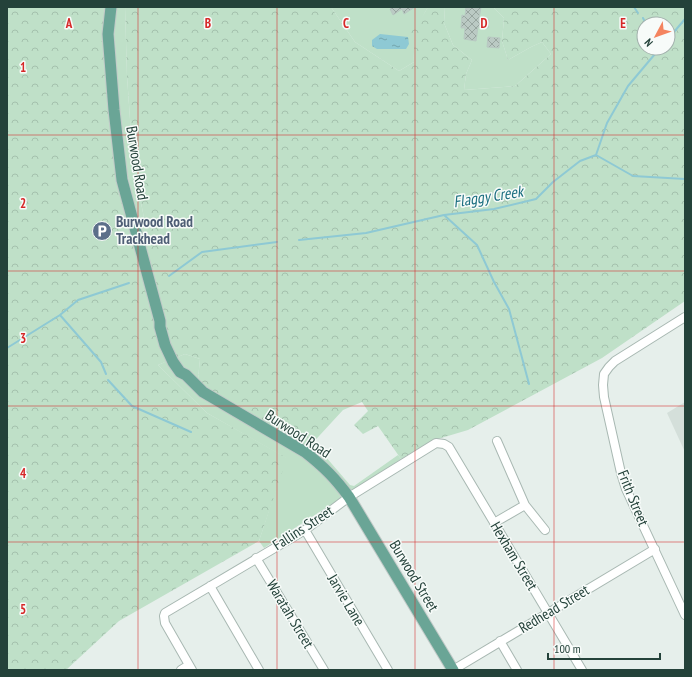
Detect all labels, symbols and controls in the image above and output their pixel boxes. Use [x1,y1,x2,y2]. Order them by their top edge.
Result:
text: A [65,15,73,32]
text: B [205,15,211,32]
text: C [343,15,349,32]
text: D [481,15,488,32]
text: E [620,15,626,32]
north arrow [636,16,676,56]
text: N [641,36,656,49]
text: 1 [20,59,26,76]
street label: Burwood Road [122,125,153,201]
water label: Flaggy Creek [452,180,526,211]
text: 2 [20,195,26,212]
place label: Burwood Road Trackhead [116,212,193,248]
parking icon: Burwood Road Trackhead [91,220,113,242]
text: 3 [20,330,26,347]
street label: Burwood Road [262,405,335,462]
text: 4 [20,465,27,482]
street label: Frith Street [614,467,653,528]
street label: Fallins Street [269,501,337,554]
street label: Hexham Street [487,518,542,594]
street label: Burwood Street [386,537,443,615]
street label: Jarvie Lane [323,570,369,629]
street label: Waratah Street [263,576,318,651]
street label: Redhead Street [515,580,592,637]
text: 5 [20,601,26,618]
scale bar [548,635,660,661]
text: 100 m [554,641,581,656]

